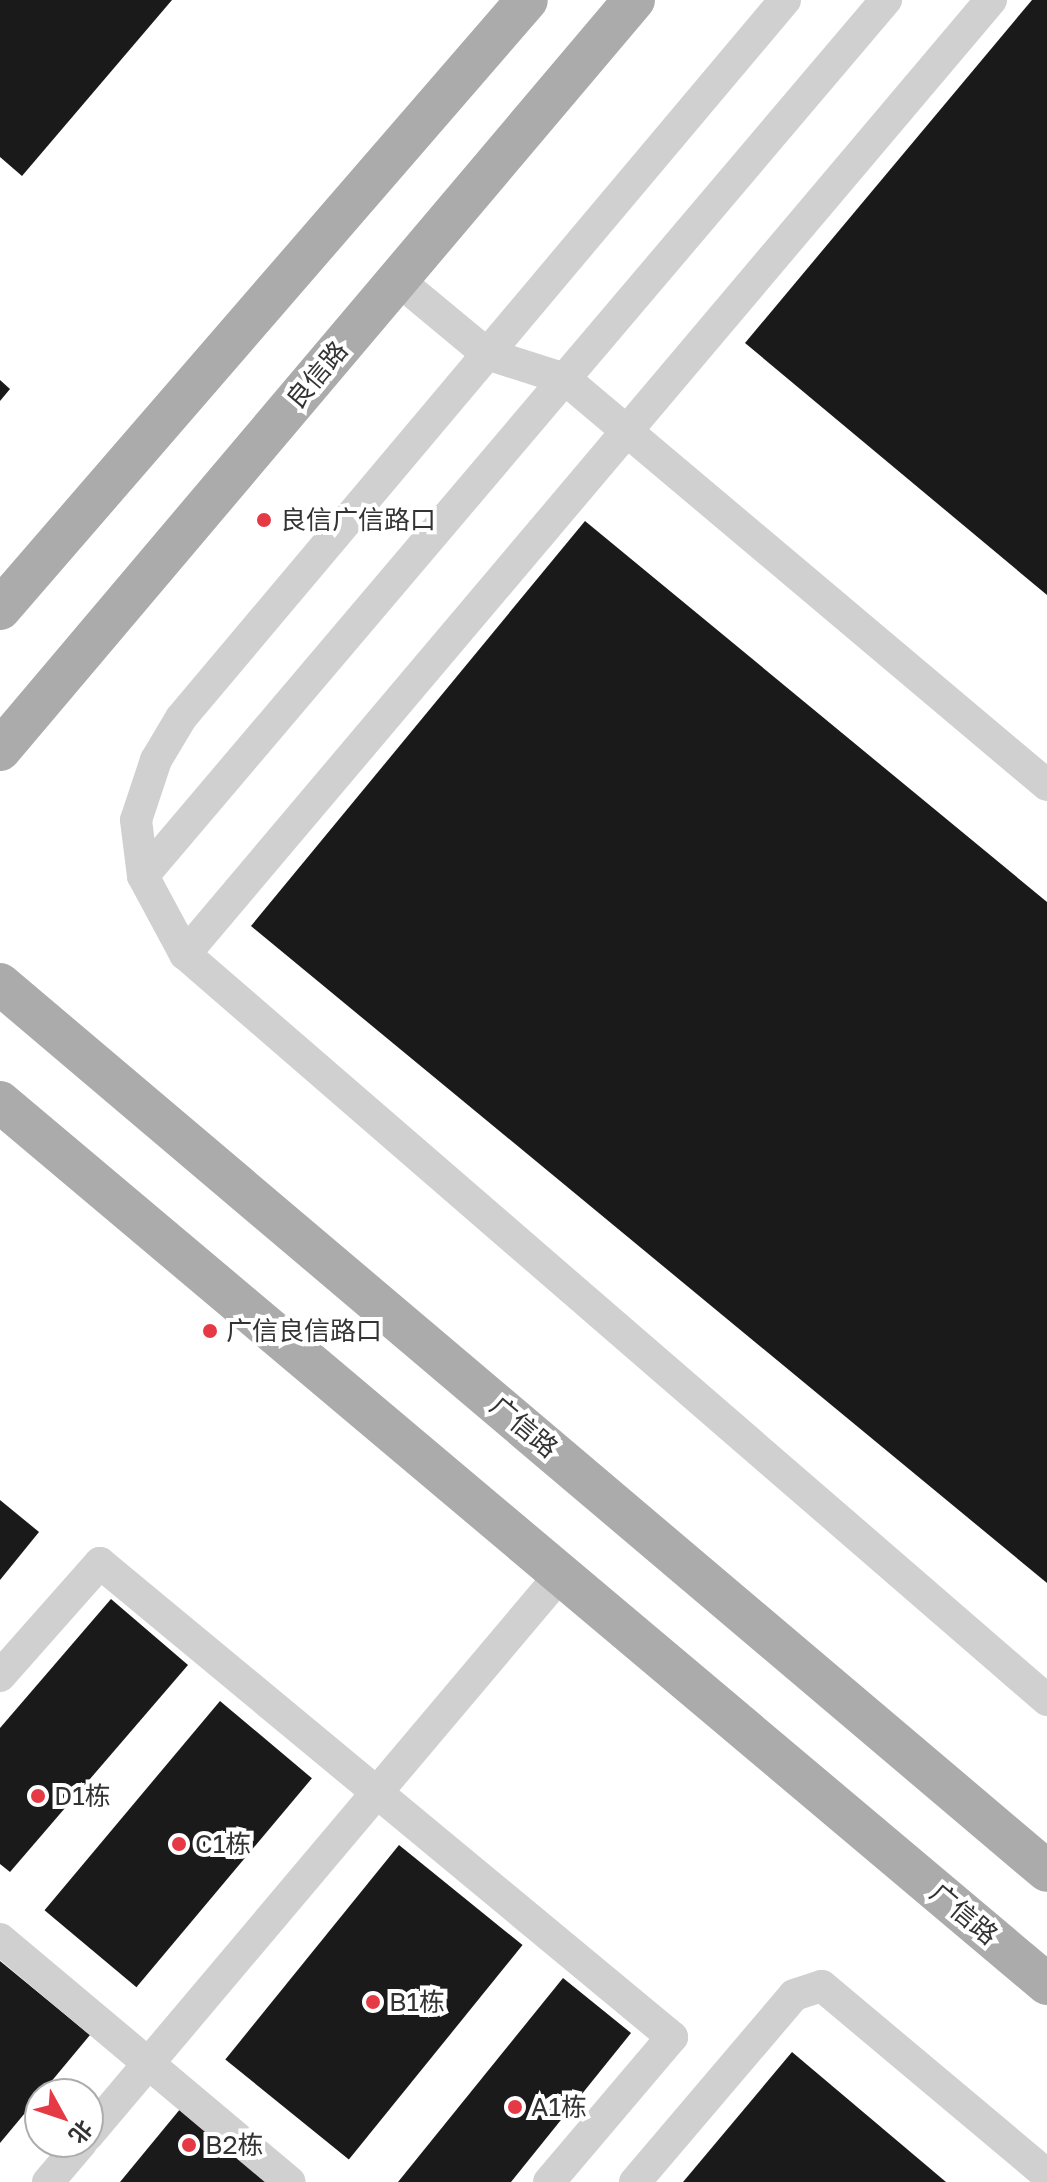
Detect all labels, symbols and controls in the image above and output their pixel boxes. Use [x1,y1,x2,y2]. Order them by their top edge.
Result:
street label: 良信路 [280,335,354,415]
place label: 良信广信路口 [280,504,436,536]
marker: 良信广信路口 [255,511,273,529]
place label: 广信良信路口 [226,1315,382,1347]
marker: 广信良信路口 [201,1322,219,1340]
street label: 广信路 [484,1390,564,1464]
place label: D1栋 [54,1780,111,1812]
marker: D1栋 [29,1787,47,1805]
place label: C1栋 [195,1828,251,1860]
marker: C1栋 [170,1835,188,1853]
street label: 广信路 [924,1877,1004,1951]
place label: B1栋 [389,1986,445,2018]
marker: B1栋 [364,1993,382,2011]
north arrow [24,2078,104,2158]
place label: A1栋 [531,2091,587,2123]
marker: A1栋 [506,2098,524,2116]
text: 北 [64,2115,99,2150]
place label: B2栋 [205,2129,263,2161]
marker: B2栋 [180,2136,198,2154]

